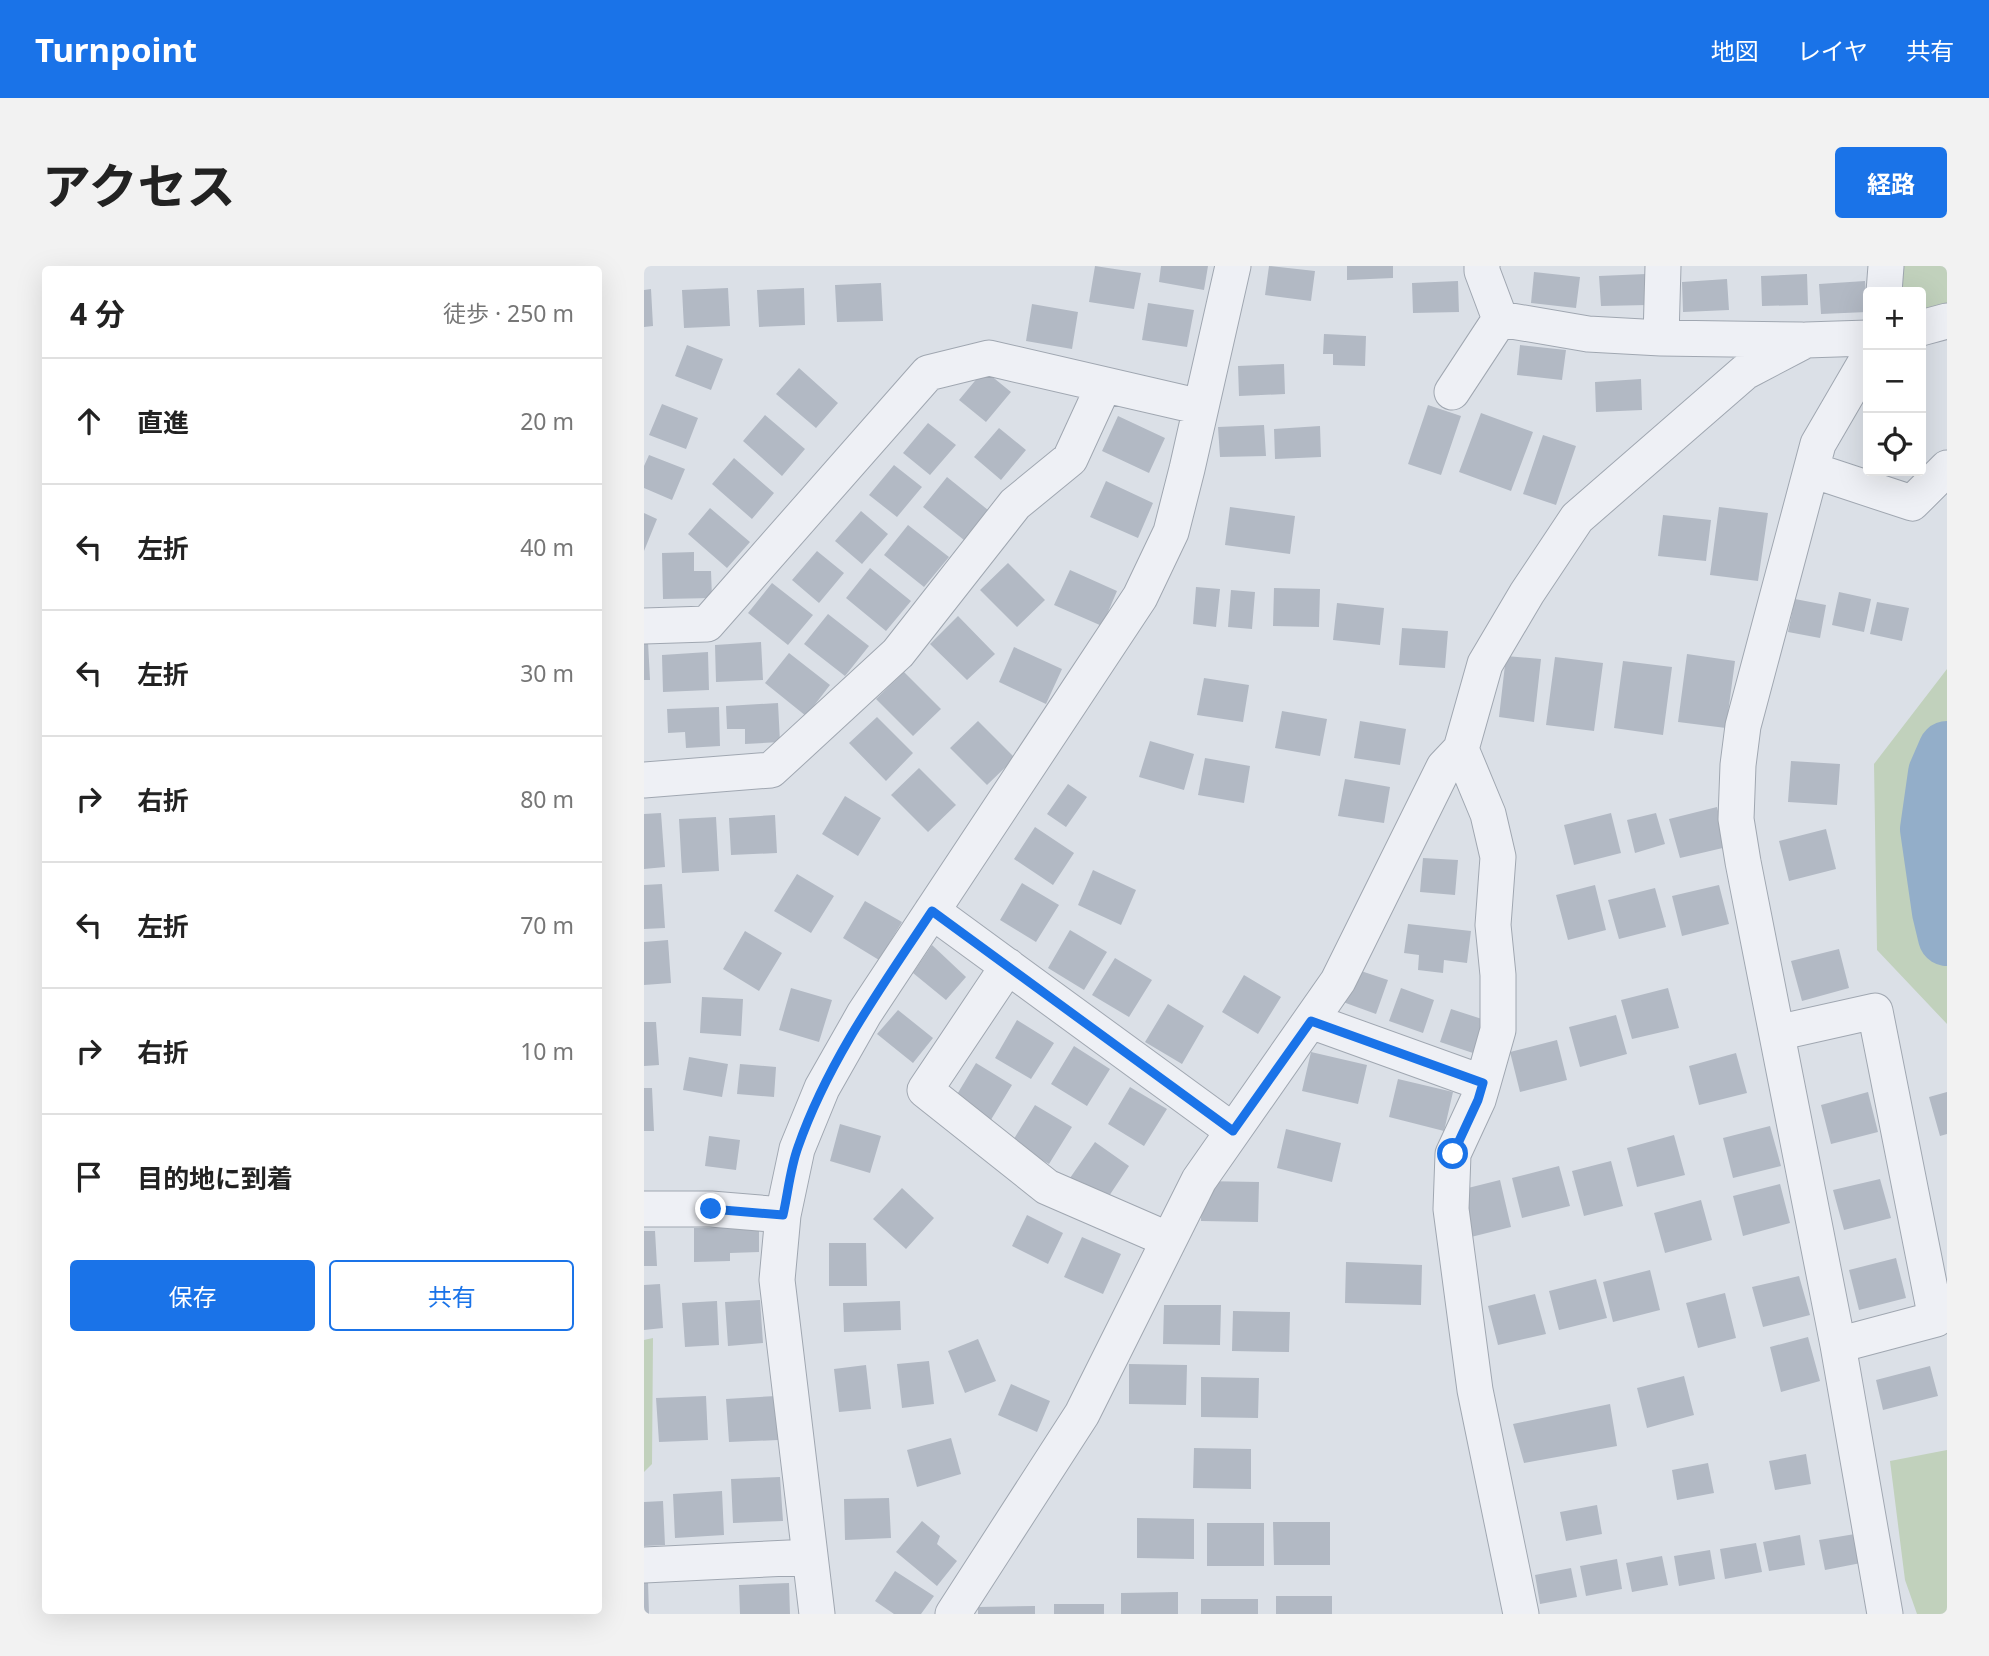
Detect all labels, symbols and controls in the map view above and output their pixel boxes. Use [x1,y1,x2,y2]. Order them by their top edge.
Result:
text: Turnpoint [35,27,197,72]
text: 地図 [1711,34,1759,67]
text: レイヤ [1797,34,1868,67]
text: 共有 [1906,34,1954,67]
button: 経路 [1835,147,1947,218]
text: アクセス [42,152,236,218]
map controls [1863,287,1926,476]
button: + [1863,287,1926,350]
text: 4 分 [70,293,125,334]
text: 徒歩 · 250 m [443,297,574,329]
button: − [1863,350,1926,413]
icon: ahead [70,402,108,440]
text: 直進 [137,404,189,440]
text: 20 m [520,405,574,437]
button: locate [1863,413,1926,476]
icon: left [70,528,108,566]
text: 左折 [137,530,189,566]
text: 40 m [520,531,574,563]
icon: left [70,654,108,692]
text: 左折 [137,656,189,692]
text: 30 m [520,657,574,689]
icon: right [70,780,108,818]
text: 右折 [137,782,189,818]
text: 80 m [520,783,574,815]
icon: left [70,906,108,944]
text: 左折 [137,908,189,944]
text: 70 m [520,909,574,941]
icon: right [70,1032,108,1070]
text: 右折 [137,1034,189,1070]
text: 10 m [520,1035,574,1067]
route start [1437,1138,1468,1169]
icon: arrive [70,1158,108,1196]
text: 目的地に到着 [137,1160,293,1196]
route end [695,1193,726,1224]
button: 保存 [70,1260,315,1331]
button: 共有 [329,1260,574,1331]

